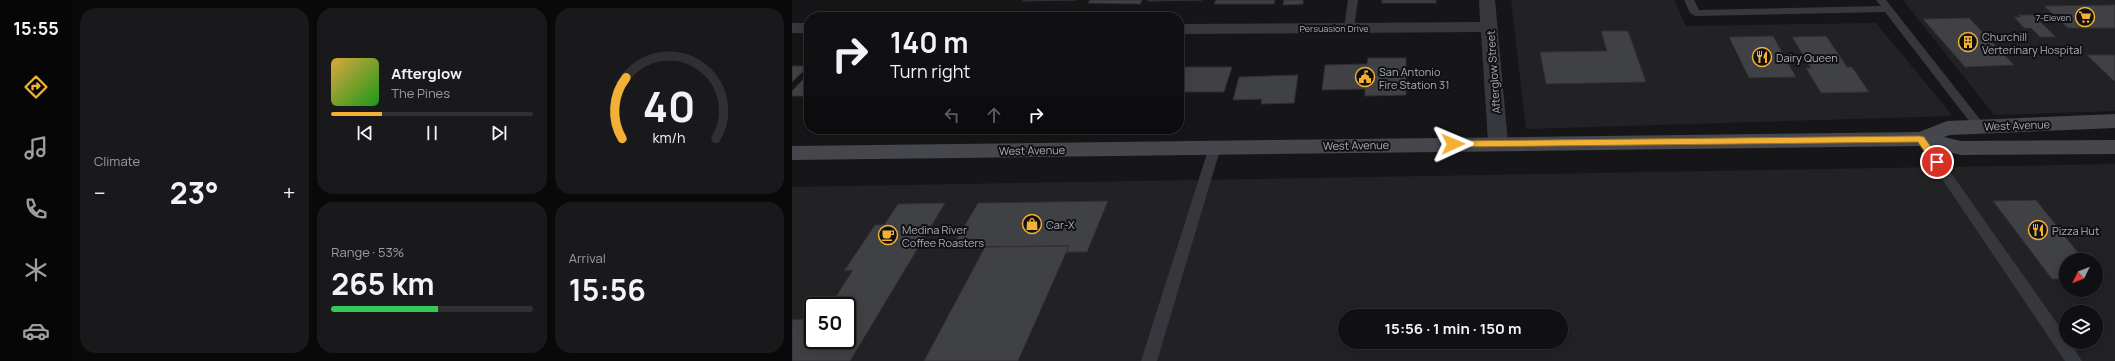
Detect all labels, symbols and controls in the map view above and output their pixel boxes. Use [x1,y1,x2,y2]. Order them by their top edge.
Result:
supermarket icon: 7-Eleven [2074,6,2096,28]
place label: 7-Eleven [2036,11,2071,24]
text: 15:55 [13,16,59,40]
street label: Persuasion Drive [1299,22,1369,35]
text: 140 m [890,23,969,61]
icon: right [824,28,876,80]
place label: Churchill Verterinary Hospital [1982,29,2082,57]
street label: Afterglow Street [1483,30,1503,114]
building icon: Churchill Verterinary Hospital [1957,31,1979,53]
restaurant icon: Dairy Queen [1751,46,1773,68]
place label: Dairy Queen [1776,50,1838,65]
text: Turn right [890,59,971,83]
text: Afterglow [391,63,462,84]
place label: San Antonio Fire Station 31 [1379,64,1449,92]
public building icon: San Antonio Fire Station 31 [1354,66,1376,88]
icon: directions [22,73,50,101]
text: 40 [643,78,696,134]
text: The Pines [391,84,450,102]
icon: left [941,104,963,126]
icon: ahead [983,104,1005,126]
icon: right [1025,104,1047,126]
street label: West Avenue [1984,116,2051,134]
icon: previous [354,122,376,144]
icon: pause [421,122,443,144]
icon: next [488,122,510,144]
position arrow [1432,123,1474,165]
text: km/h [653,128,686,147]
icon: music [22,134,50,162]
street label: West Avenue [1323,137,1390,153]
street label: West Avenue [999,142,1066,158]
pin [1920,145,1954,179]
icon: arrive [1926,151,1948,173]
text: Climate [94,152,140,170]
text: 23° [170,172,219,213]
text: − [94,178,106,208]
text: + [283,178,295,208]
icon: phone [22,195,50,223]
shop icon: Car-X [1021,213,1043,235]
place label: Car-X [1046,217,1075,232]
restaurant icon: Pizza Hut [2027,219,2049,241]
place label: Medina River Coffee Roasters [902,222,984,250]
place label: Pizza Hut [2052,223,2099,238]
cafe icon: Medina River Coffee Roasters [877,224,899,246]
text: Range · 53% [331,243,404,261]
text: Arrival [569,249,606,267]
north arrow [2059,253,2103,297]
map controls [2059,253,2103,349]
icon: climate [22,256,50,284]
text: 265 km [331,263,435,304]
text: 15:56 [569,269,646,310]
speed limit sign: 50 [804,297,856,349]
button: layers [2059,305,2103,349]
icon: car [22,317,50,345]
text: 15:56 · 1 min · 150 m [1385,318,1521,339]

